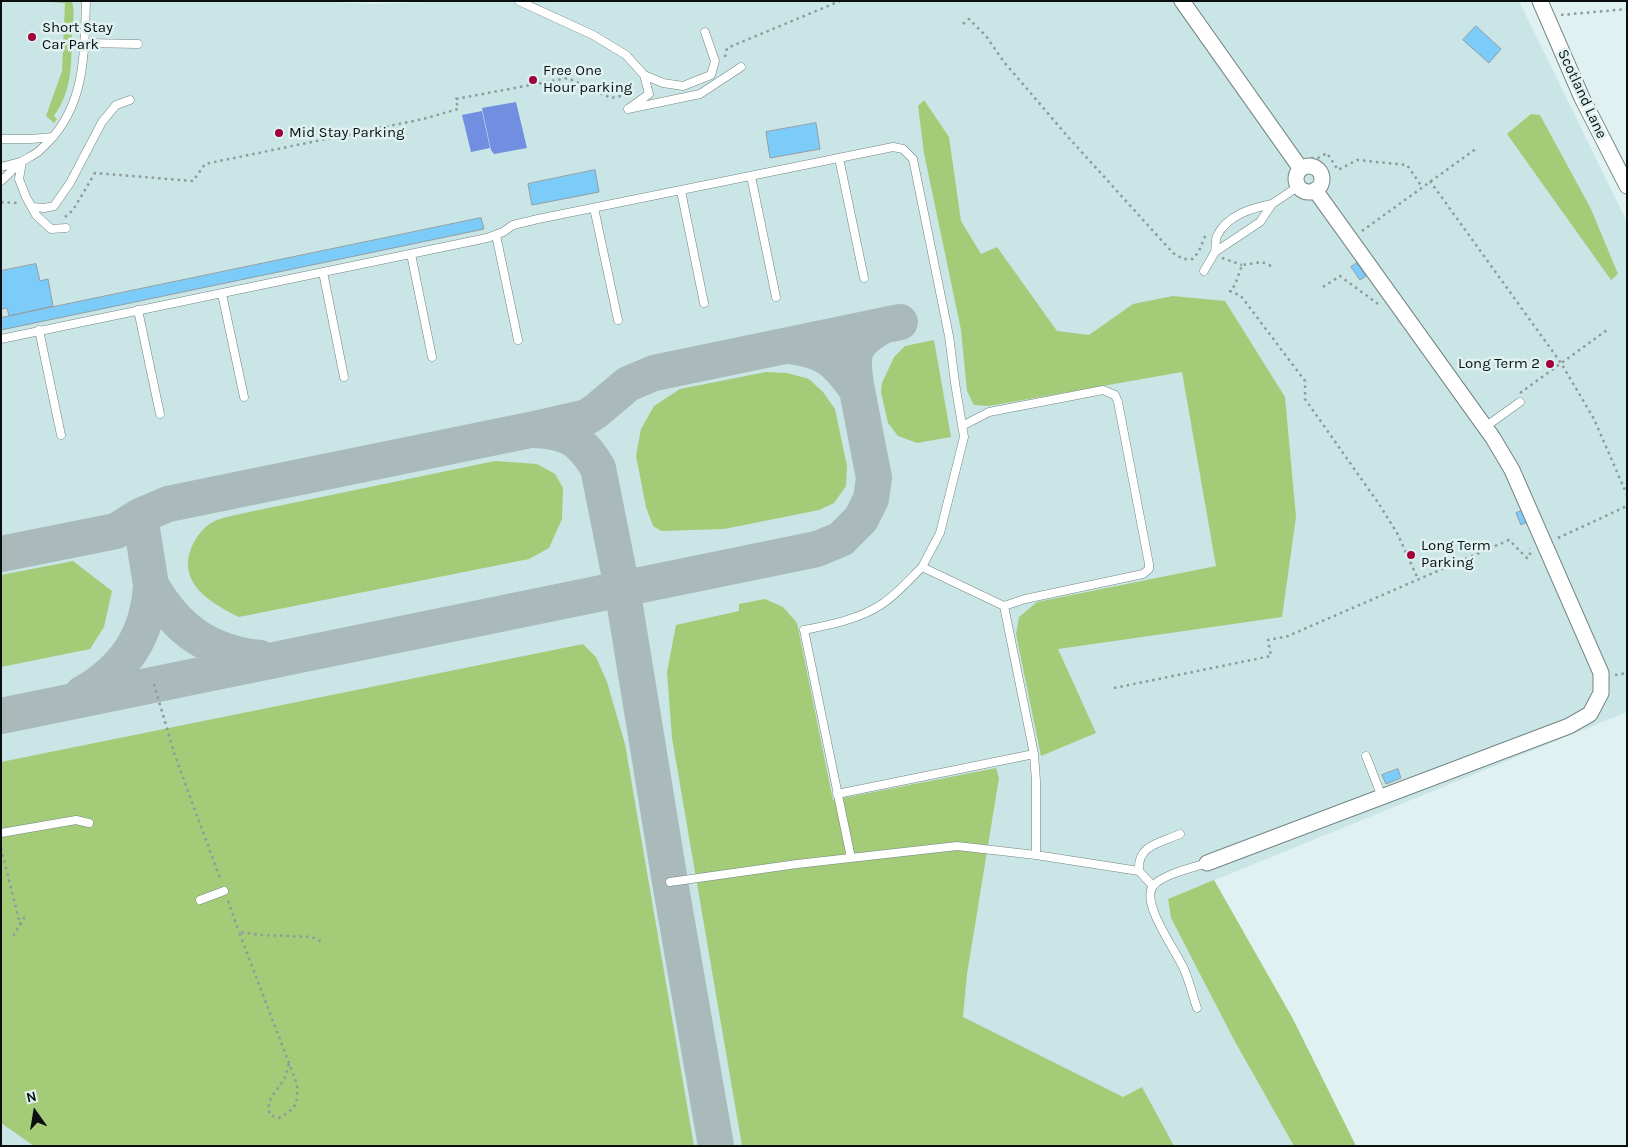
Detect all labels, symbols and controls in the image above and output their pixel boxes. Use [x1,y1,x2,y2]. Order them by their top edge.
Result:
place label: Short Stay Car Park [42,19,113,54]
marker: Short Stay Car Park [26,31,38,43]
street label: Scotland Lane [1553,46,1611,142]
place label: Free One Hour parking [543,62,632,97]
marker: Free One Hour parking [527,74,539,86]
place label: Mid Stay Parking [289,124,405,142]
marker: Mid Stay Parking [273,127,285,139]
place label: Long Term 2 [1458,355,1540,373]
marker: Long Term 2 [1544,358,1556,370]
place label: Long Term Parking [1421,537,1491,572]
marker: Long Term Parking [1405,549,1417,561]
north arrow [10,1087,60,1137]
text: N [25,1087,38,1106]

